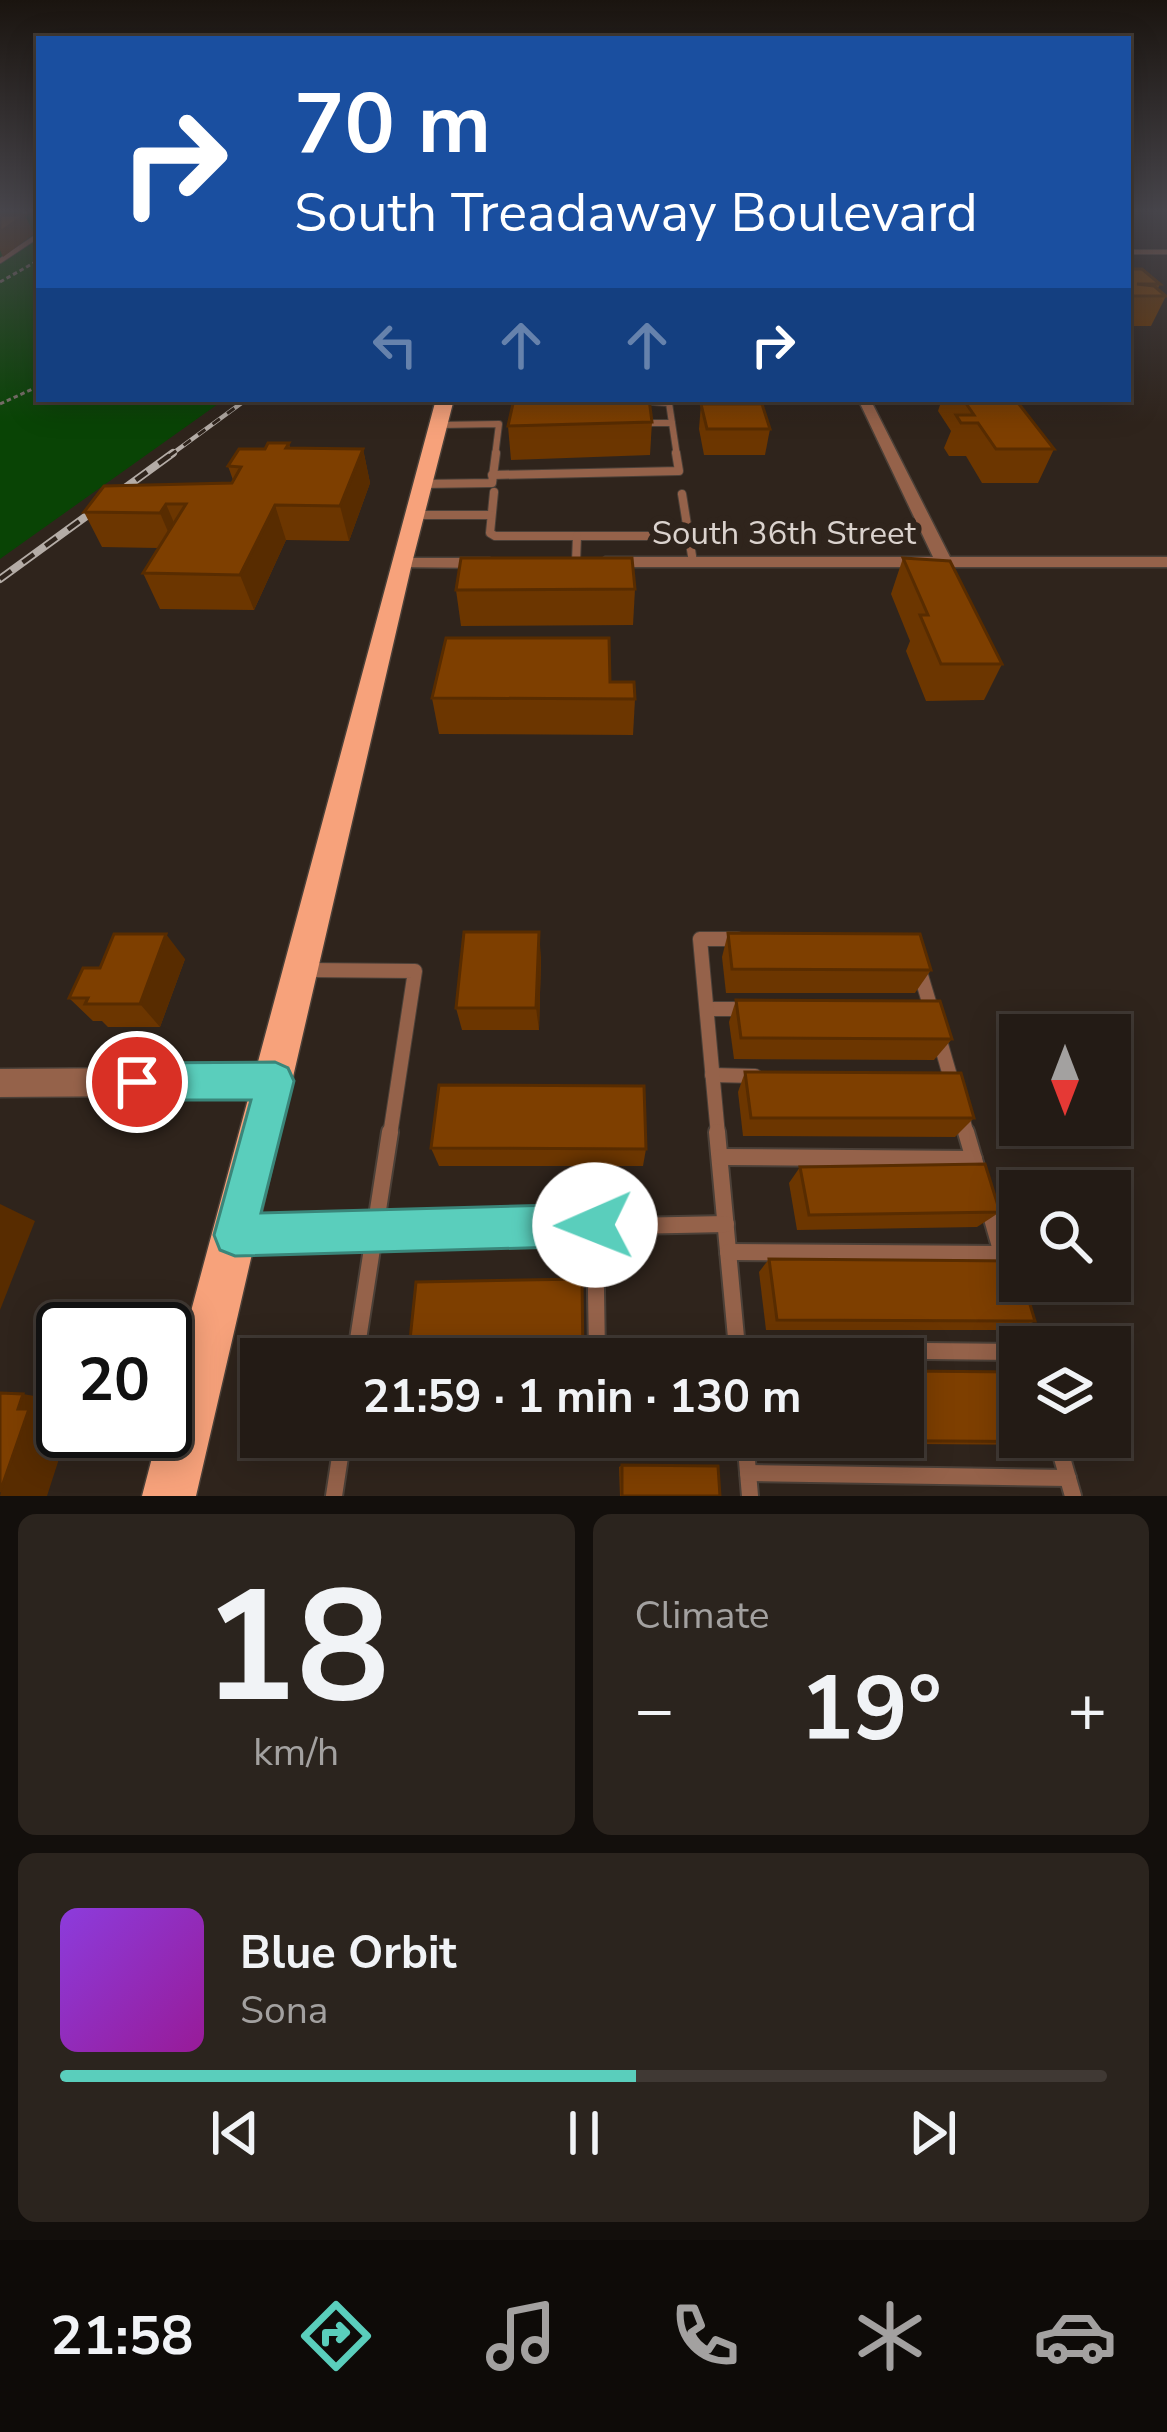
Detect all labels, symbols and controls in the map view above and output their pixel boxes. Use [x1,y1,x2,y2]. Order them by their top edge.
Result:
text: 70 m [294,67,491,182]
icon: right [96,84,252,240]
text: South Treadaway Boulevard [294,176,978,250]
icon: left [362,312,428,378]
icon: ahead [488,312,554,378]
icon: ahead [614,312,680,378]
icon: right [740,312,806,378]
street label: South 36th Street [652,511,917,556]
north arrow [999,1014,1131,1146]
map controls [999,1014,1131,1458]
pin [86,1031,188,1133]
icon: arrive [104,1049,170,1115]
position arrow [532,1162,658,1288]
button: search [999,1170,1131,1302]
speed limit sign: 20 [36,1302,192,1458]
button: layers [999,1326,1131,1458]
text: 21:59 · 1 min · 130 m [362,1367,802,1428]
text: 18 [203,1541,390,1754]
text: Climate [635,1589,770,1642]
text: 19° [800,1648,942,1771]
text: − [635,1665,674,1755]
text: + [1067,1665,1107,1755]
text: km/h [253,1726,339,1779]
text: Blue Orbit [240,1923,457,1984]
text: Sona [240,1984,329,2037]
icon: previous [202,2100,268,2166]
icon: pause [551,2100,617,2166]
icon: next [900,2100,966,2166]
icon: directions [294,2294,378,2378]
icon: music [479,2294,563,2378]
icon: phone [663,2294,747,2378]
icon: climate [848,2294,932,2378]
icon: car [1033,2294,1117,2378]
text: 21:58 [50,2299,193,2373]

